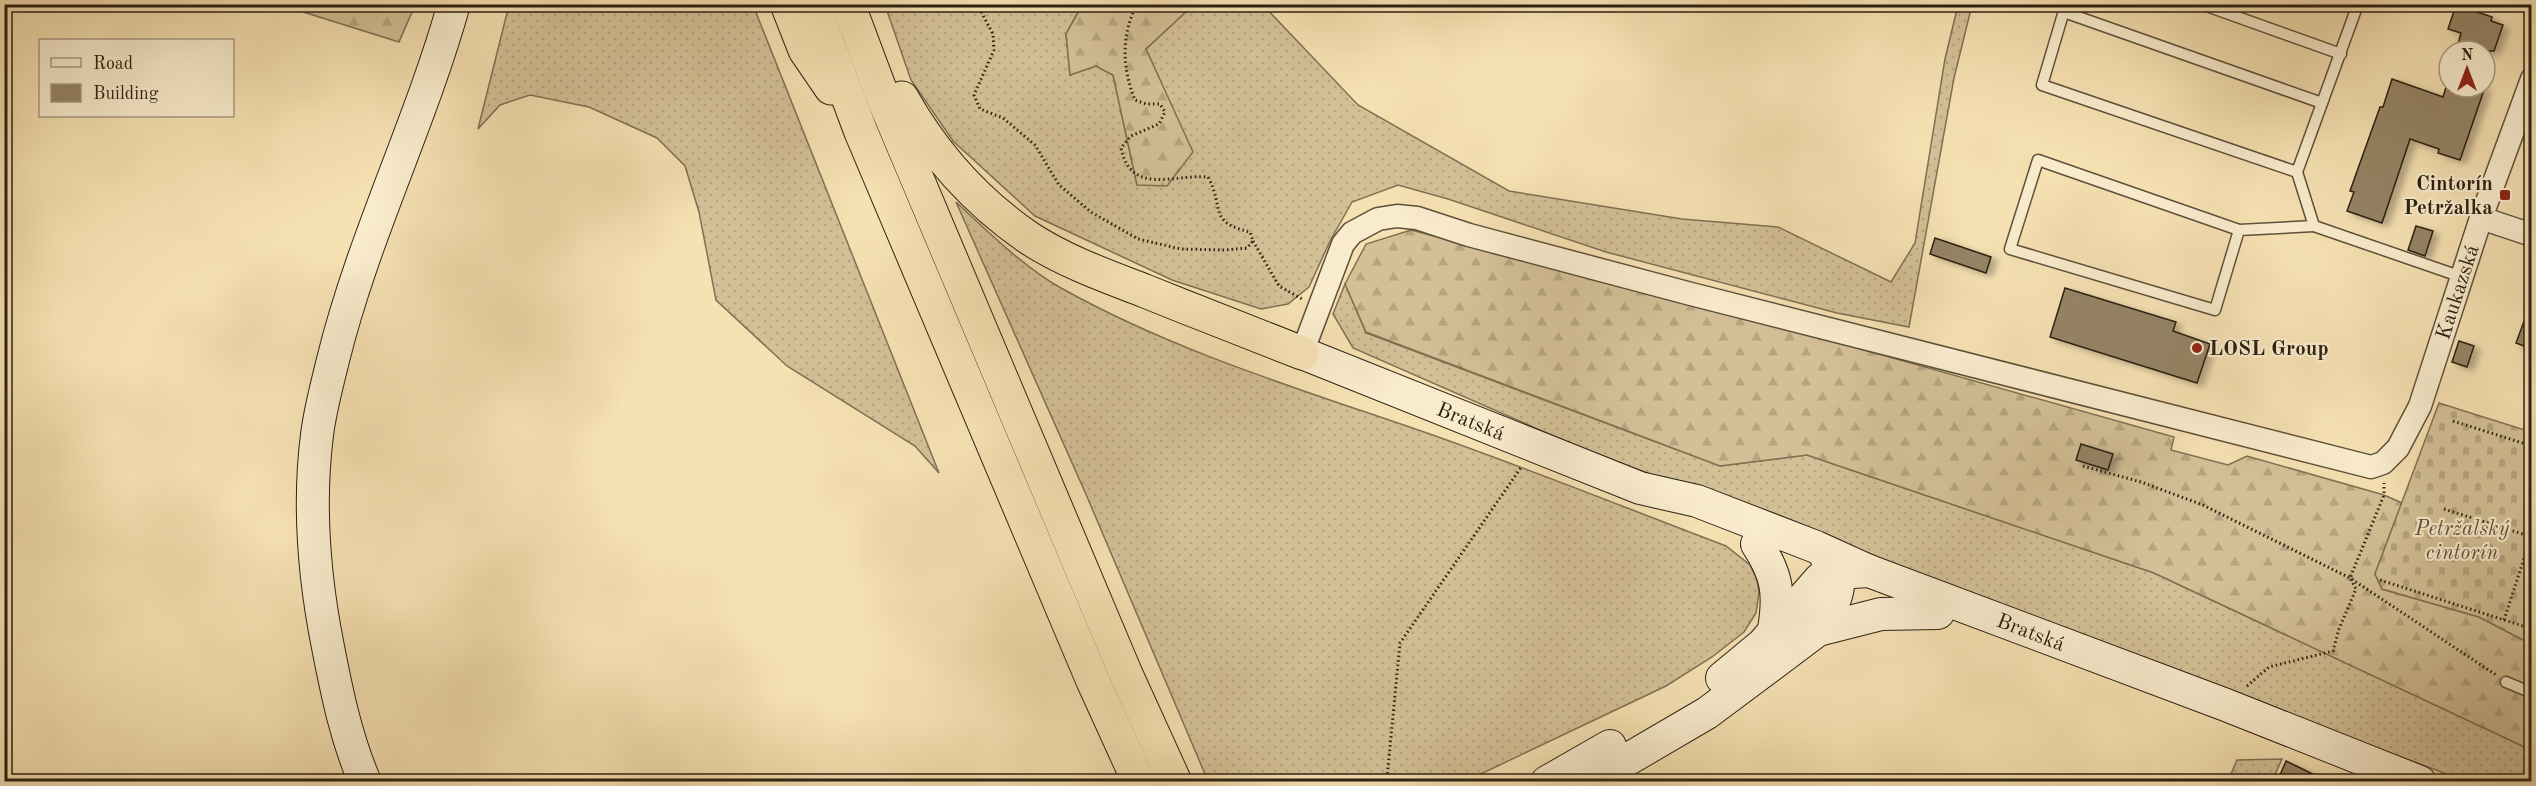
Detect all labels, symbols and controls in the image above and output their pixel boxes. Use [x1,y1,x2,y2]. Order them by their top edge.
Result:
legend [39,39,234,117]
north arrow [2437,39,2497,99]
text: N [2461,48,2474,64]
text: Road [93,55,133,73]
text: Building [93,85,159,103]
place label: Cintorín Petržalka [2403,174,2493,219]
marker: Cintorín Petržalka [2498,188,2512,202]
street label: Kaukazská [2433,242,2484,343]
place label: LOSL Group [2209,339,2329,360]
marker: LOSL Group [2190,341,2204,355]
street label: Bratská [1433,399,1507,445]
park label: Petržalský cintorín [2414,519,2510,564]
street label: Bratská [1993,611,2067,656]

